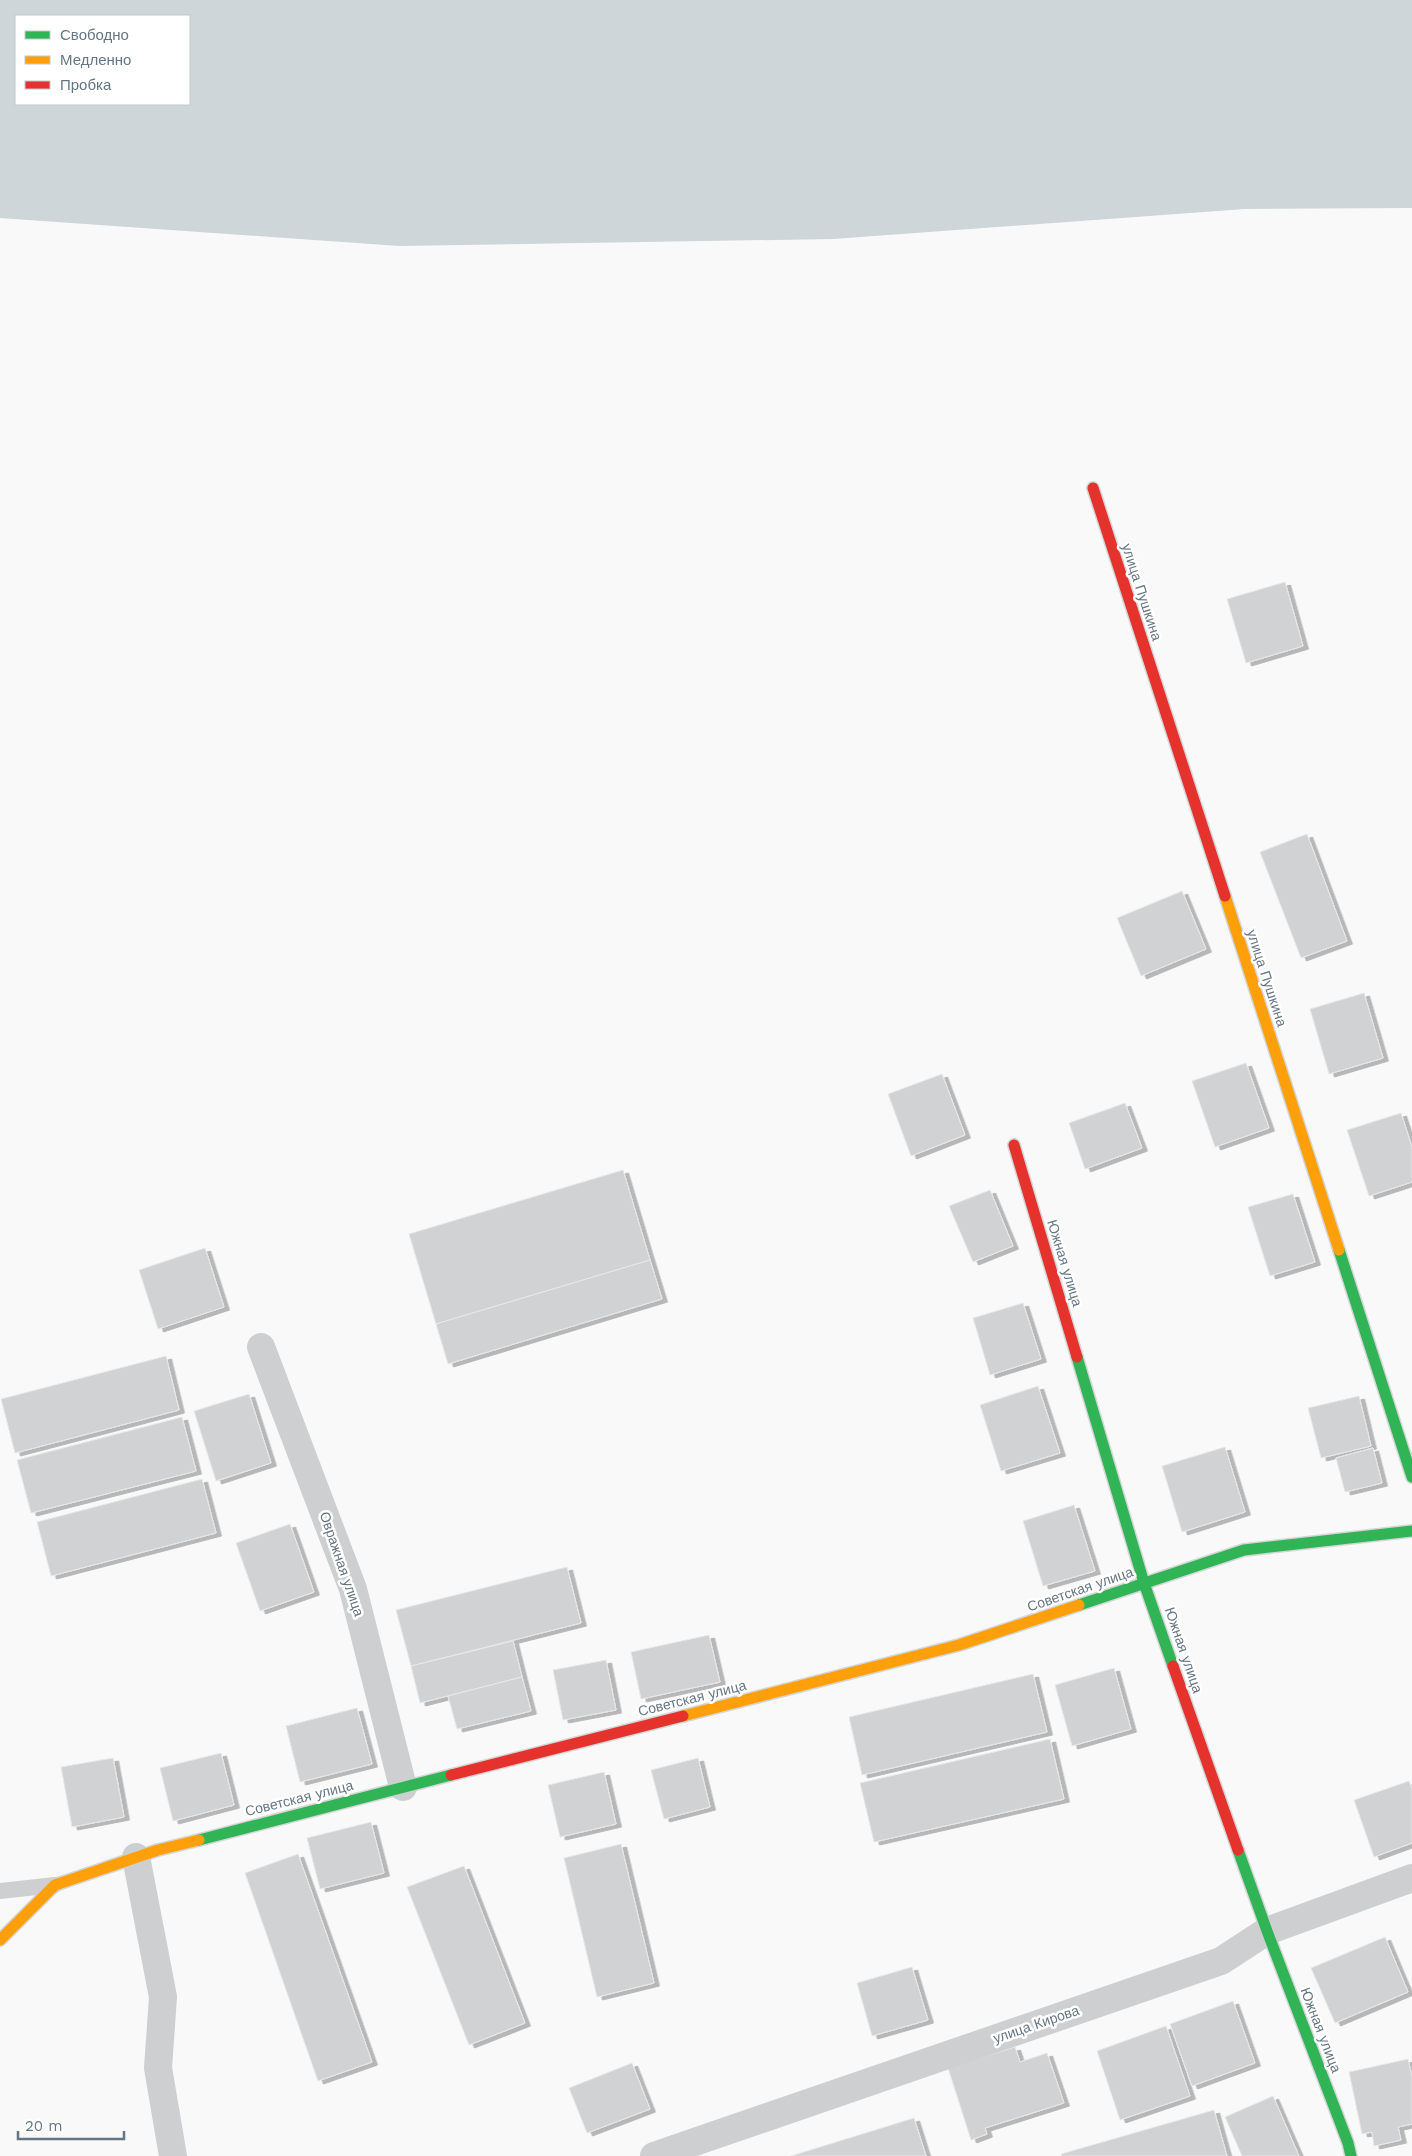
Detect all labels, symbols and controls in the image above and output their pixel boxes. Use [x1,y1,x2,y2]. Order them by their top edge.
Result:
legend [15,15,190,105]
text: Свободно [60,26,129,44]
text: Медленно [60,51,131,69]
text: Пробка [60,76,112,94]
street label: улица Пушкина [1119,541,1165,643]
street label: улица Пушкина [1244,927,1290,1029]
street label: Южная улица [1044,1218,1086,1309]
street label: Овражная улица [317,1510,367,1619]
street label: Советская улица [1025,1563,1135,1615]
street label: Южная улица [1162,1605,1206,1695]
street label: Советская улица [636,1677,748,1719]
street label: Советская улица [243,1777,355,1819]
street label: Южная улица [1297,1985,1345,2075]
street label: улица Кирова [991,2002,1081,2046]
scale bar [18,2108,124,2140]
text: 20 m [25,2117,63,2135]

